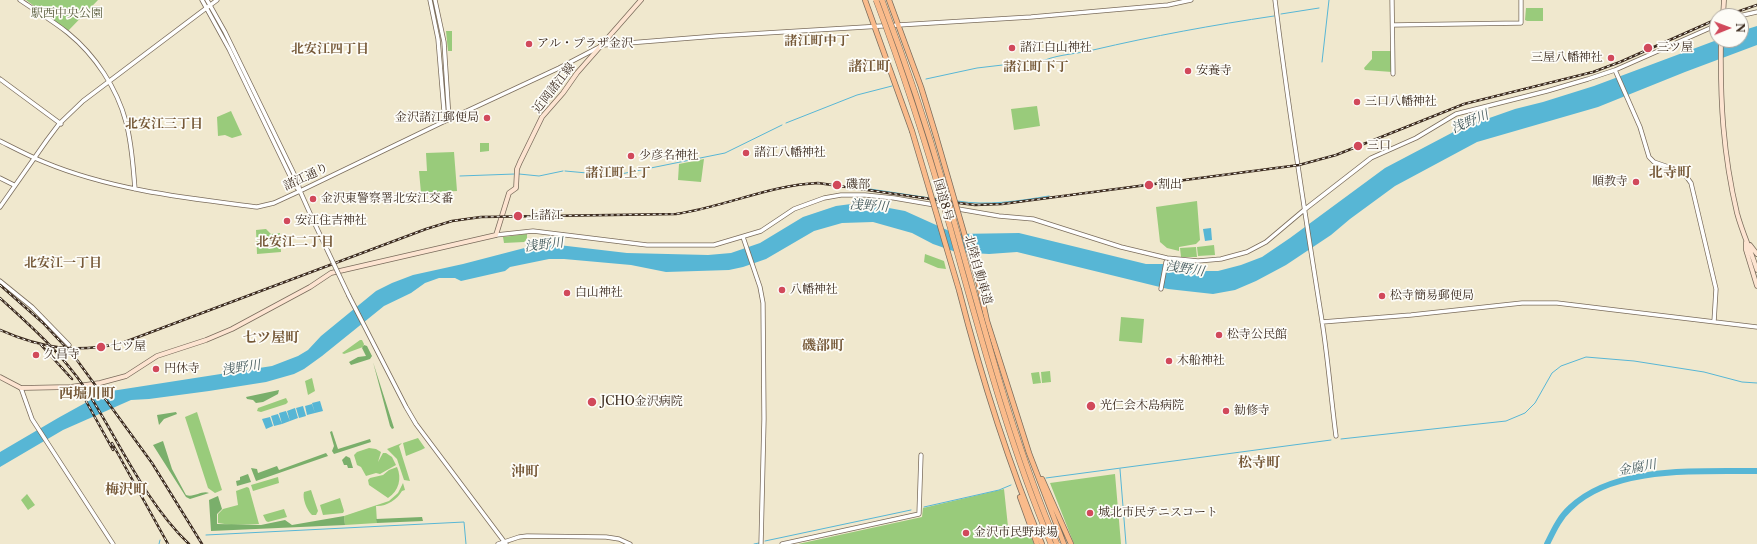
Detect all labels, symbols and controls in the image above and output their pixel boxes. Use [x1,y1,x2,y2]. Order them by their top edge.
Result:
park label: 駅西中央公園 [31,7,103,21]
north arrow [1709,8,1749,48]
text: N [1733,23,1747,33]
district label: 諸江町中丁 [785,33,849,49]
place label: アル・プラザ金沢 [537,37,633,51]
marker: アル・プラザ金沢 [524,39,534,49]
district label: 北安江四丁目 [291,41,369,57]
place label: 諸江白山神社 [1020,41,1092,55]
place label: 三ツ屋 [1657,41,1693,55]
marker: 三ツ屋 [1642,42,1654,54]
marker: 諸江白山神社 [1007,43,1017,53]
place label: 三屋八幡神社 [1531,51,1603,65]
marker: 三屋八幡神社 [1606,53,1616,63]
district label: 諸江町 [848,59,890,75]
district label: 諸江町下丁 [1004,59,1068,75]
street label: 近岡諸江線 [530,60,578,116]
place label: 安養寺 [1196,64,1232,78]
marker: 安養寺 [1183,66,1193,76]
place label: 三口八幡神社 [1365,95,1437,109]
marker: 三口八幡神社 [1352,97,1362,107]
water label: 浅野川 [1449,107,1491,137]
place label: 金沢諸江郵便局 [395,111,479,125]
marker: 金沢諸江郵便局 [482,113,492,123]
district label: 北安江三丁目 [125,116,203,132]
place label: 三口 [1367,139,1391,153]
marker: 三口 [1352,140,1364,152]
place label: 諸江八幡神社 [754,146,826,160]
marker: 諸江八幡神社 [741,148,751,158]
place label: 少彦名神社 [639,149,699,163]
marker: 少彦名神社 [626,151,636,161]
street label: 諸江通り [281,160,331,194]
district label: 諸江町上丁 [586,165,650,181]
district label: 北寺町 [1649,165,1691,181]
place label: 順教寺 [1592,175,1628,189]
street label: 国道8号 [930,177,956,223]
marker: 順教寺 [1631,177,1641,187]
place label: 磯部 [846,178,870,192]
place label: 割出 [1158,178,1182,192]
marker: 磯部 [831,179,843,191]
marker: 割出 [1143,179,1155,191]
place label: 金沢東警察署北安江交番 [321,192,453,206]
marker: 金沢東警察署北安江交番 [308,194,318,204]
water label: 浅野川 [849,197,889,215]
place label: 上諸江 [527,209,563,223]
marker: 上諸江 [512,210,524,222]
place label: 安江住吉神社 [295,214,367,228]
marker: 安江住吉神社 [282,216,292,226]
street label: 北陸自動車道 [961,233,995,307]
district label: 北安江二丁目 [256,234,334,250]
water label: 浅野川 [524,235,564,255]
district label: 北安江一丁目 [24,255,102,271]
water label: 浅野川 [1165,258,1205,280]
place label: 八幡神社 [790,283,838,297]
marker: 八幡神社 [777,285,787,295]
place label: 白山神社 [575,286,623,300]
marker: 白山神社 [562,288,572,298]
place label: 松寺簡易郵便局 [1390,289,1474,303]
marker: 松寺簡易郵便局 [1377,291,1387,301]
place label: 松寺公民館 [1227,328,1287,342]
district label: 七ツ屋町 [243,330,299,346]
marker: 松寺公民館 [1214,330,1224,340]
district label: 磯部町 [802,338,844,354]
place label: 七ツ屋 [110,340,146,354]
marker: 七ツ屋 [95,341,107,353]
place label: 久昌寺 [44,348,80,362]
marker: 久昌寺 [31,350,41,360]
place label: 木船神社 [1177,354,1225,368]
marker: 木船神社 [1164,356,1174,366]
water label: 浅野川 [221,358,261,378]
place label: 円休寺 [164,362,200,376]
marker: 円休寺 [151,364,161,374]
district label: 西堀川町 [59,386,115,402]
place label: JCHO金沢病院 [601,395,683,409]
marker: JCHO金沢病院 [586,396,598,408]
place label: 光仁会木島病院 [1100,399,1184,413]
marker: 光仁会木島病院 [1085,400,1097,412]
place label: 勧修寺 [1234,404,1270,418]
marker: 勧修寺 [1221,406,1231,416]
district label: 松寺町 [1238,455,1280,471]
water label: 金腐川 [1616,457,1658,479]
district label: 沖町 [511,464,539,480]
district label: 梅沢町 [105,482,147,498]
place label: 城北市民テニスコート [1098,506,1218,520]
marker: 城北市民テニスコート [1085,508,1095,518]
place label: 金沢市民野球場 [974,526,1058,540]
marker: 金沢市民野球場 [961,528,971,538]

